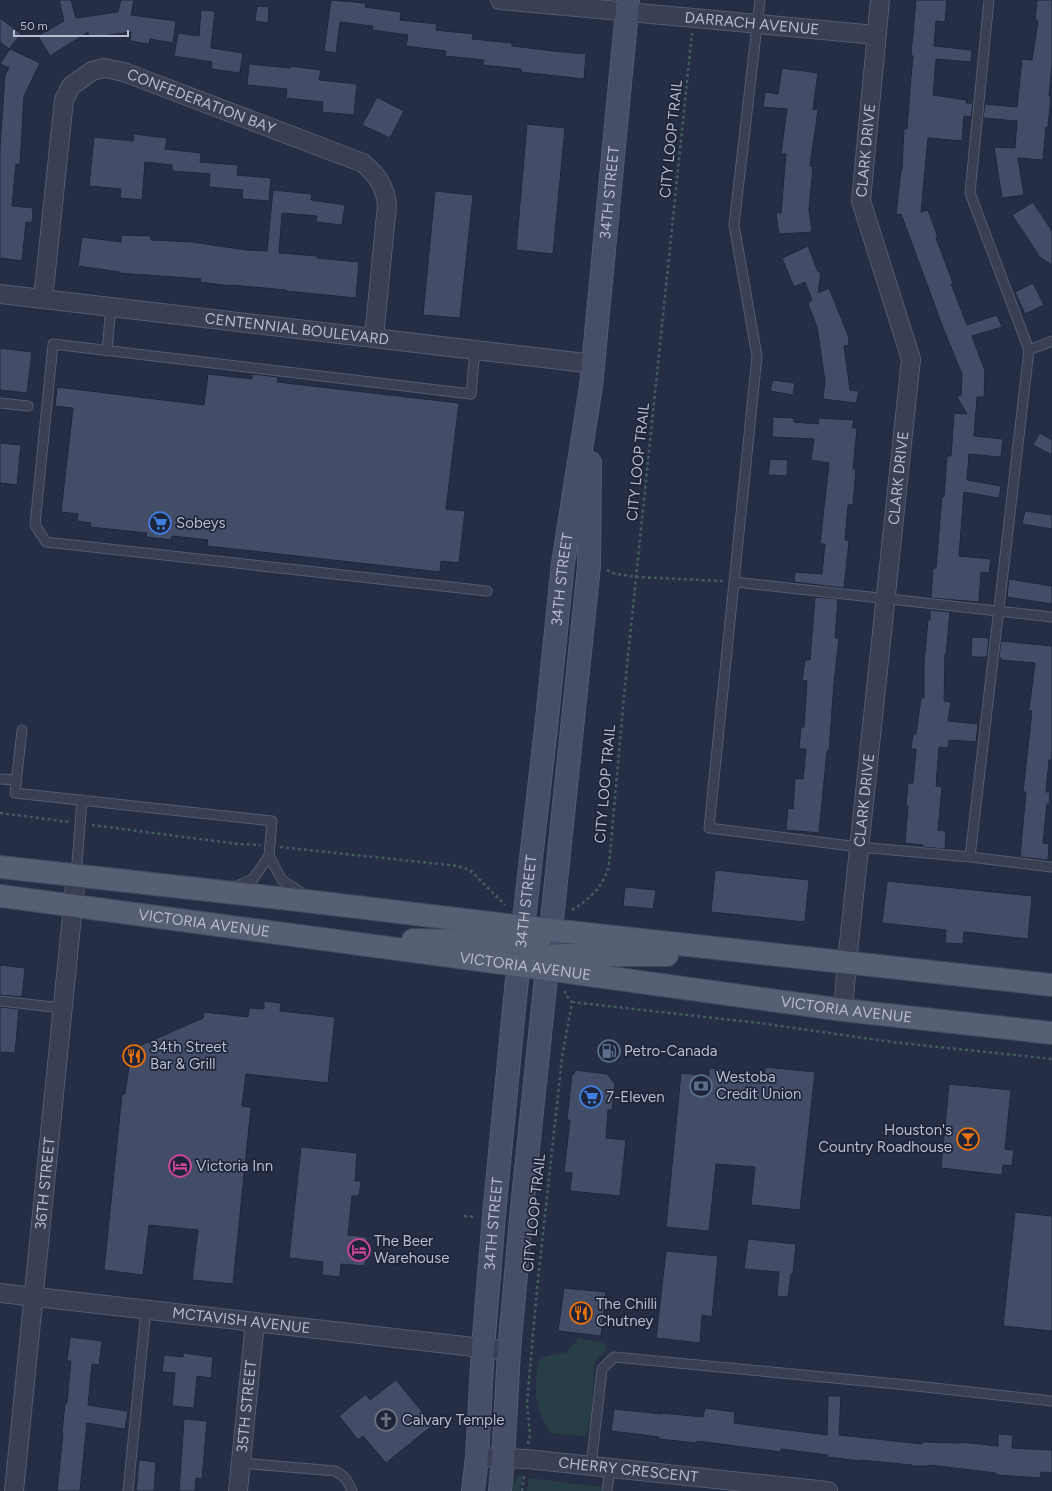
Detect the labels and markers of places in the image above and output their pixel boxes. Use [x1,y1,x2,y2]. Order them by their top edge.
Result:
supermarket icon: Sobeys [147,510,173,536]
place label: Sobeys [176,514,226,532]
place label: 34th Street Bar & Grill [150,1038,228,1073]
fuel station icon: Petro-Canada [596,1038,622,1064]
place label: Petro-Canada [624,1042,717,1060]
restaurant icon: 34th Street Bar & Grill [121,1043,147,1069]
place label: Westoba Credit Union [716,1068,801,1103]
bank icon: Westoba Credit Union [688,1073,714,1099]
supermarket icon: 7-Eleven [578,1084,604,1110]
place label: 7-Eleven [606,1088,665,1106]
place label: Houston's Country Roadhouse [818,1121,952,1156]
bar icon: Houston's Country Roadhouse [955,1126,981,1152]
hotel icon: Victoria Inn [167,1153,193,1179]
place label: Victoria Inn [196,1157,273,1175]
place label: The Beer Warehouse [374,1232,449,1267]
hotel icon: The Beer Warehouse [346,1237,372,1263]
place label: The Chilli Chutney [596,1295,657,1330]
restaurant icon: The Chilli Chutney [568,1300,594,1326]
church icon: Calvary Temple [373,1407,399,1433]
place label: Calvary Temple [402,1411,504,1429]

